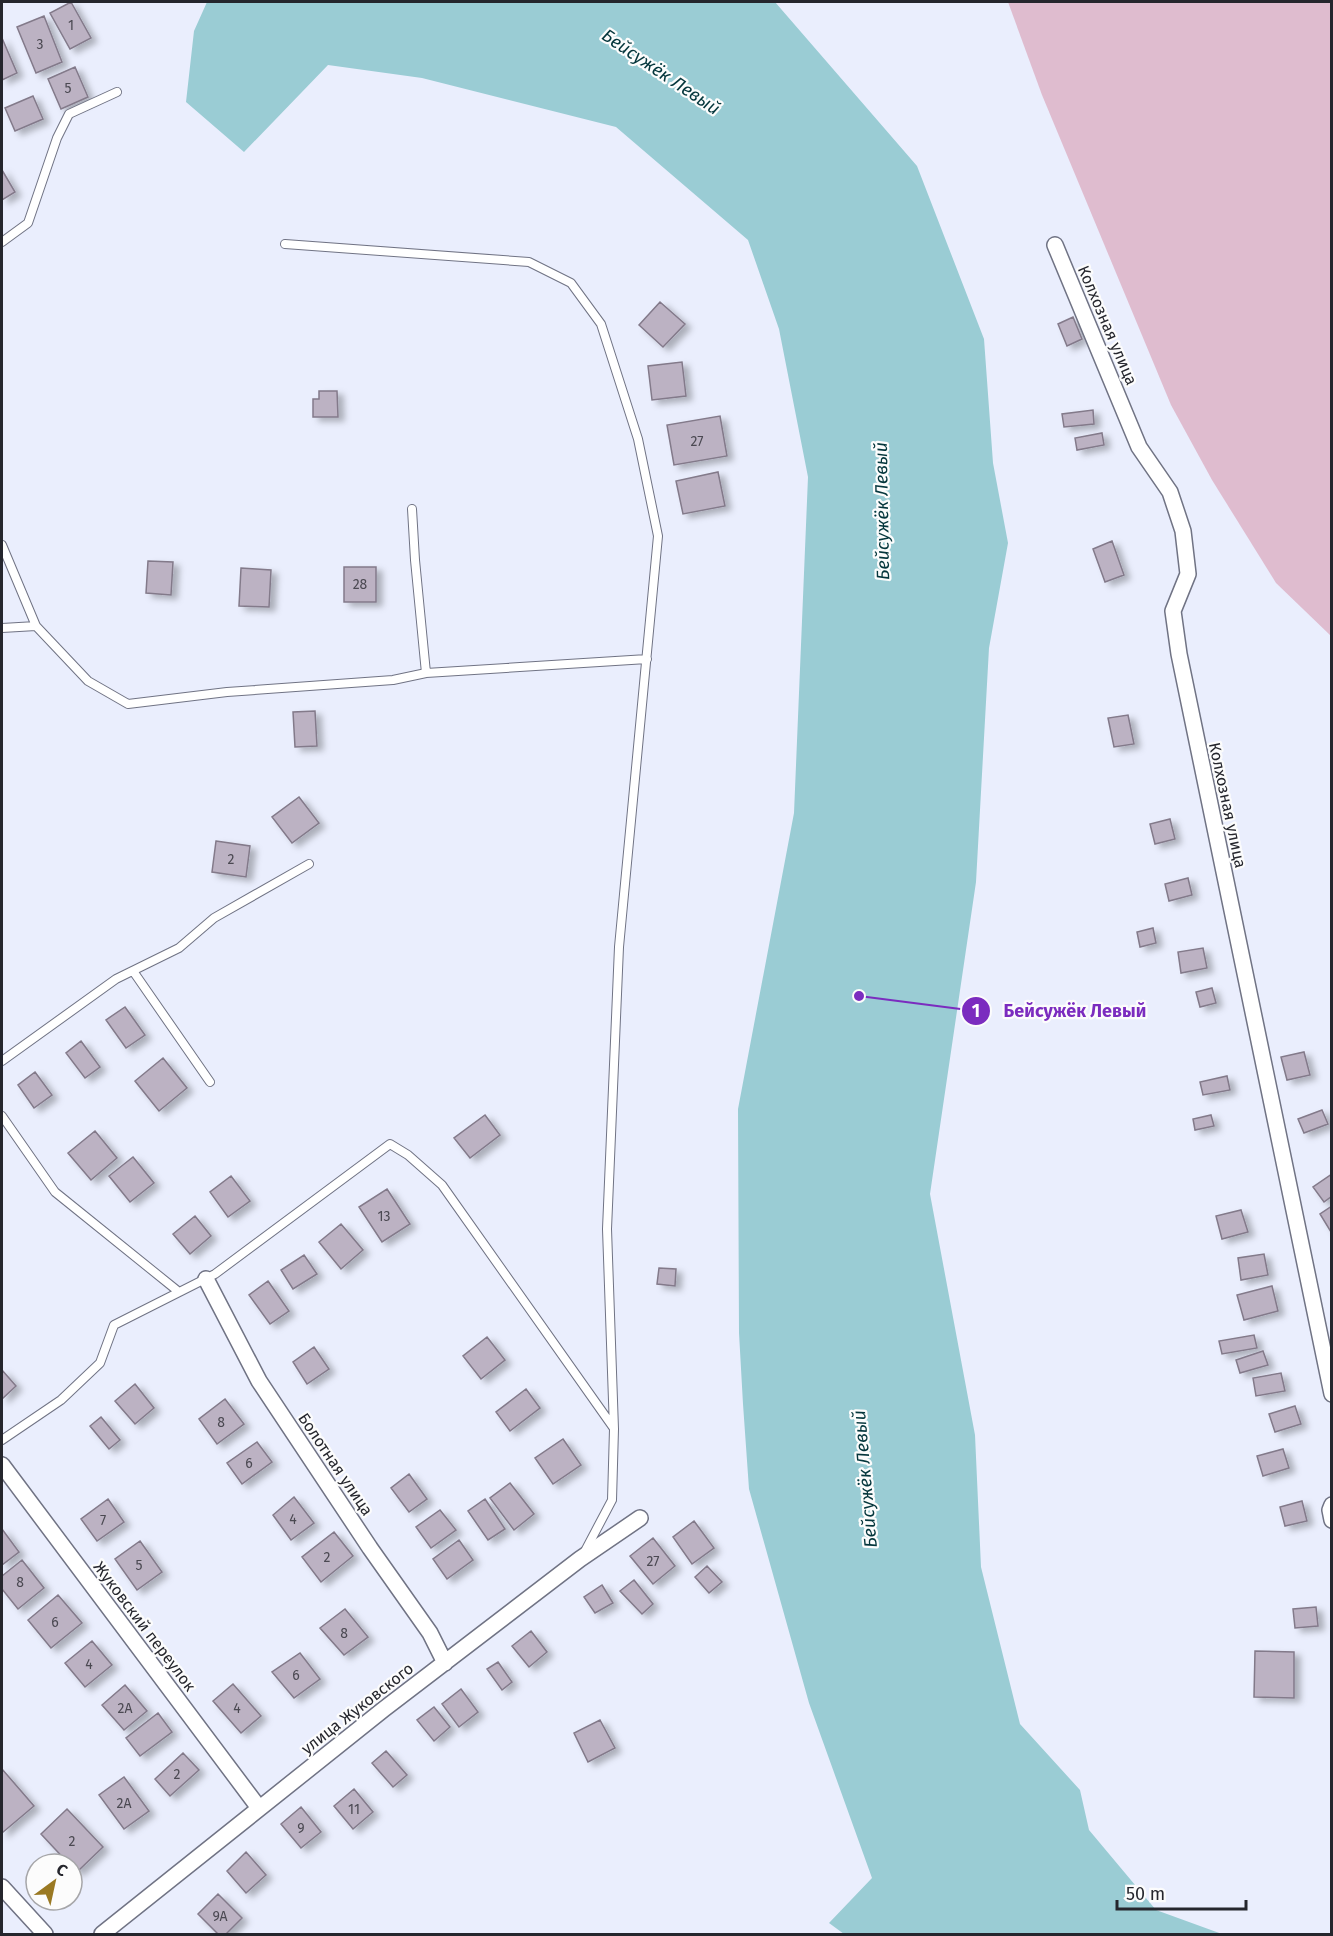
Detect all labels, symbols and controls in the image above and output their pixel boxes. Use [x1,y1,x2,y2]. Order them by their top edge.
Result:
house number: 1 [68,17,74,34]
water label: Бейсужёк Левый [598,24,724,120]
house number: 3 [37,36,44,53]
house number: 5 [64,80,72,97]
street label: Колхозная улица [1074,263,1141,388]
house number: 27 [690,433,704,450]
water label: Бейсужёк Левый [870,442,894,580]
house number: 28 [353,576,368,593]
street label: Колхозная улица [1205,741,1250,870]
house number: 2 [228,851,235,868]
callout: Бейсужёк Левый [961,993,1158,1029]
text: 1 [972,1000,980,1022]
text: Бейсужёк Левый [1004,1000,1146,1022]
house number: 13 [377,1208,391,1225]
street label: Болотная улица [294,1409,377,1519]
water label: Бейсужёк Левый [848,1409,882,1549]
house number: 8 [217,1414,225,1431]
house number: 6 [245,1455,253,1472]
house number: 4 [289,1511,297,1528]
house number: 7 [100,1512,106,1529]
house number: 2 [324,1549,331,1566]
house number: 27 [646,1553,660,1570]
house number: 5 [135,1557,143,1574]
street label: Жуковский переулок [90,1558,200,1696]
house number: 8 [16,1574,24,1591]
house number: 6 [51,1614,59,1631]
house number: 8 [340,1625,348,1642]
house number: 4 [85,1656,93,1673]
street label: улица Жуковского [297,1659,417,1758]
house number: 6 [292,1667,300,1684]
house number: 2А [118,1700,132,1717]
house number: 4 [233,1700,241,1717]
house number: 2 [174,1766,181,1783]
house number: 2А [117,1795,131,1812]
house number: 11 [348,1801,360,1818]
house number: 9 [297,1820,305,1837]
house number: 2 [69,1833,76,1850]
north arrow [24,1852,84,1912]
text: С [53,1859,72,1881]
scale bar [1117,1873,1246,1911]
text: 50 m [1126,1883,1165,1905]
house number: 9А [212,1908,228,1925]

